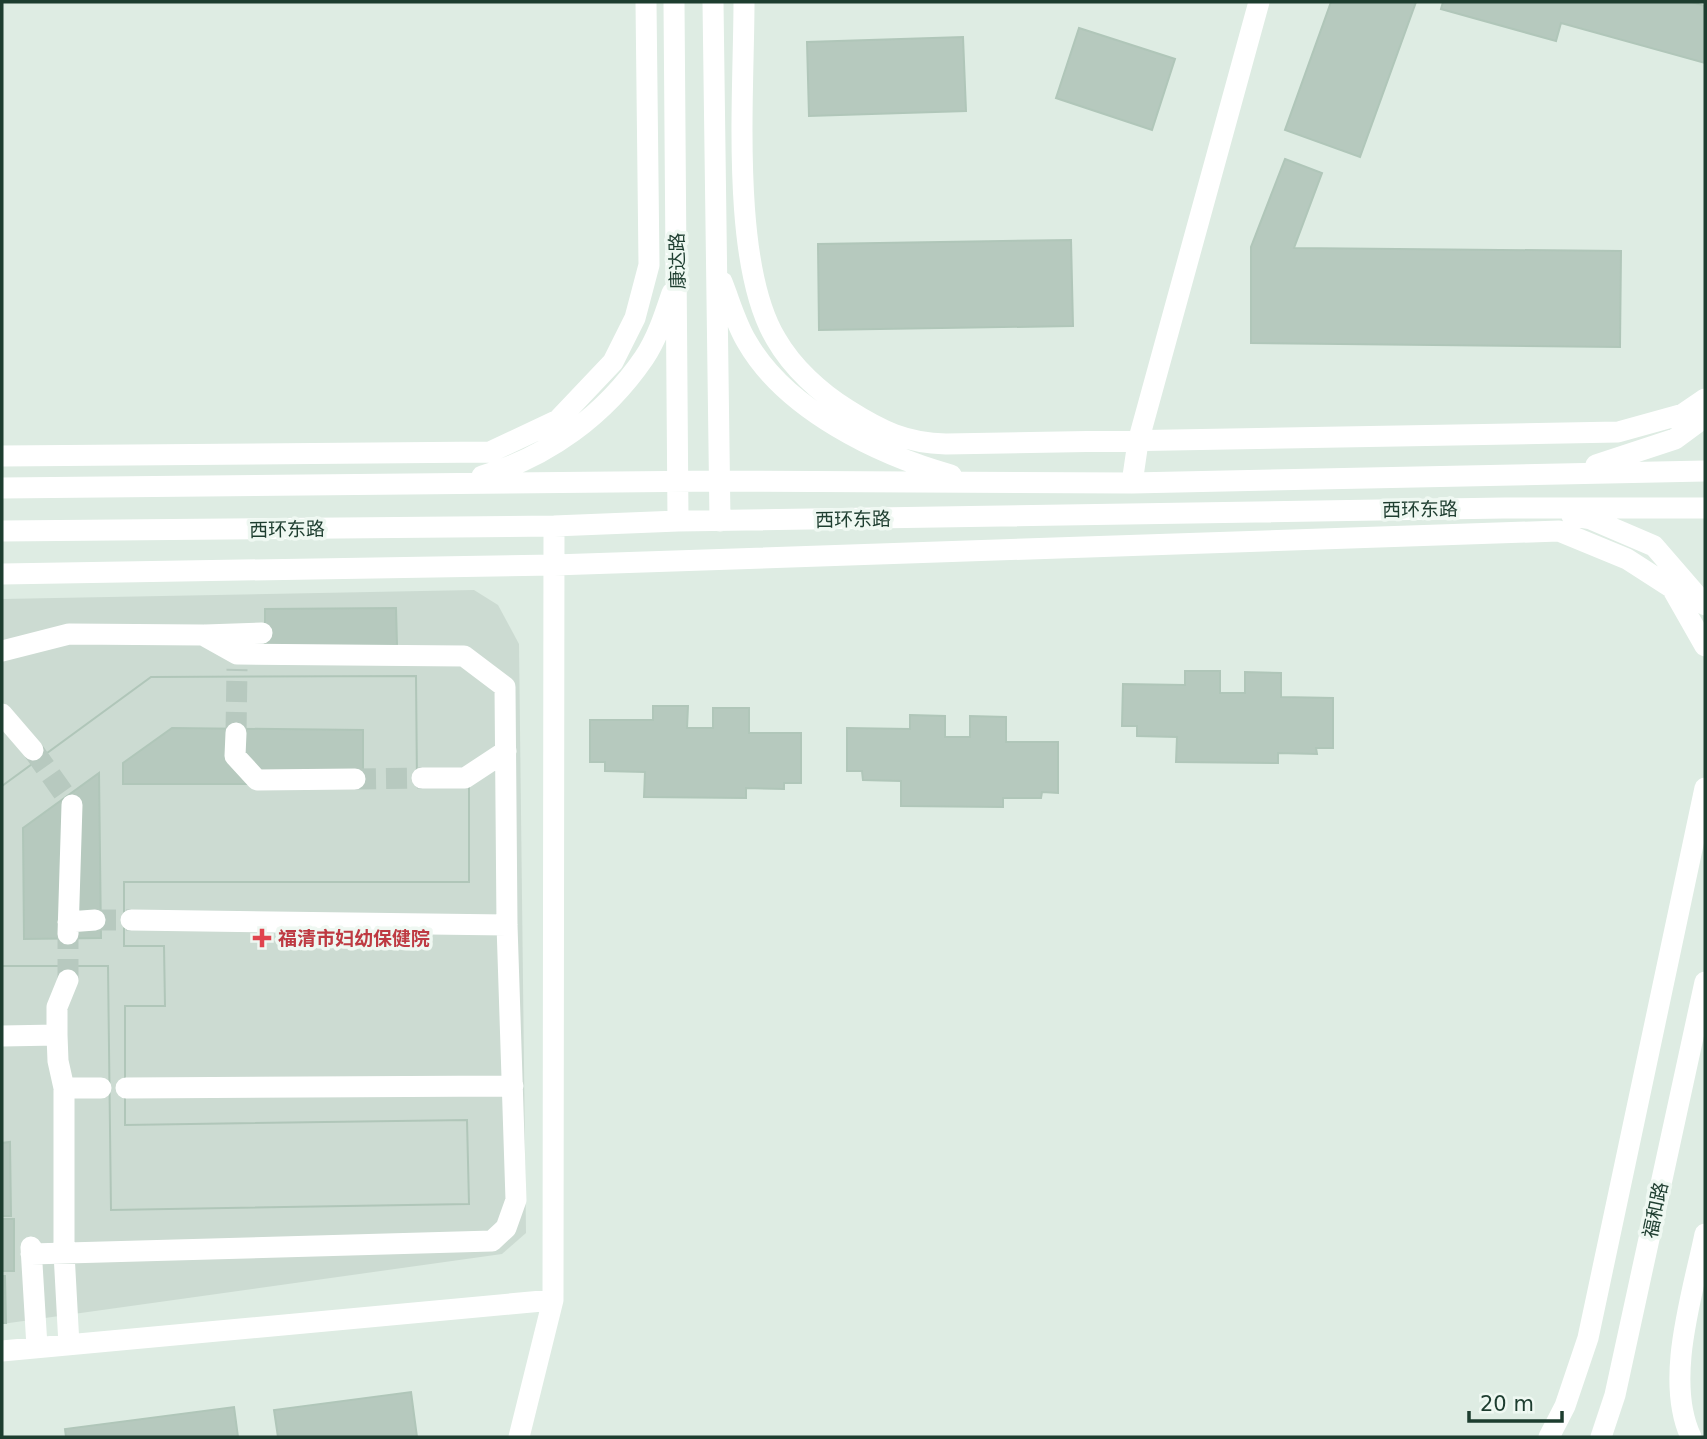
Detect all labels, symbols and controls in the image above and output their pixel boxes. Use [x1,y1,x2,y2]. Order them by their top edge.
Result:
street label: 康达路 [666,232,688,290]
street label: 西环东路 [1382,497,1458,521]
street label: 西环东路 [815,507,891,531]
street label: 西环东路 [249,517,325,541]
place label: 福清市妇幼保健院 [278,927,430,949]
marker: 福清市妇幼保健院 [252,928,272,948]
street label: 福和路 [1638,1180,1672,1240]
scale bar [1469,1380,1562,1424]
text: 20 m [1480,1392,1534,1416]

